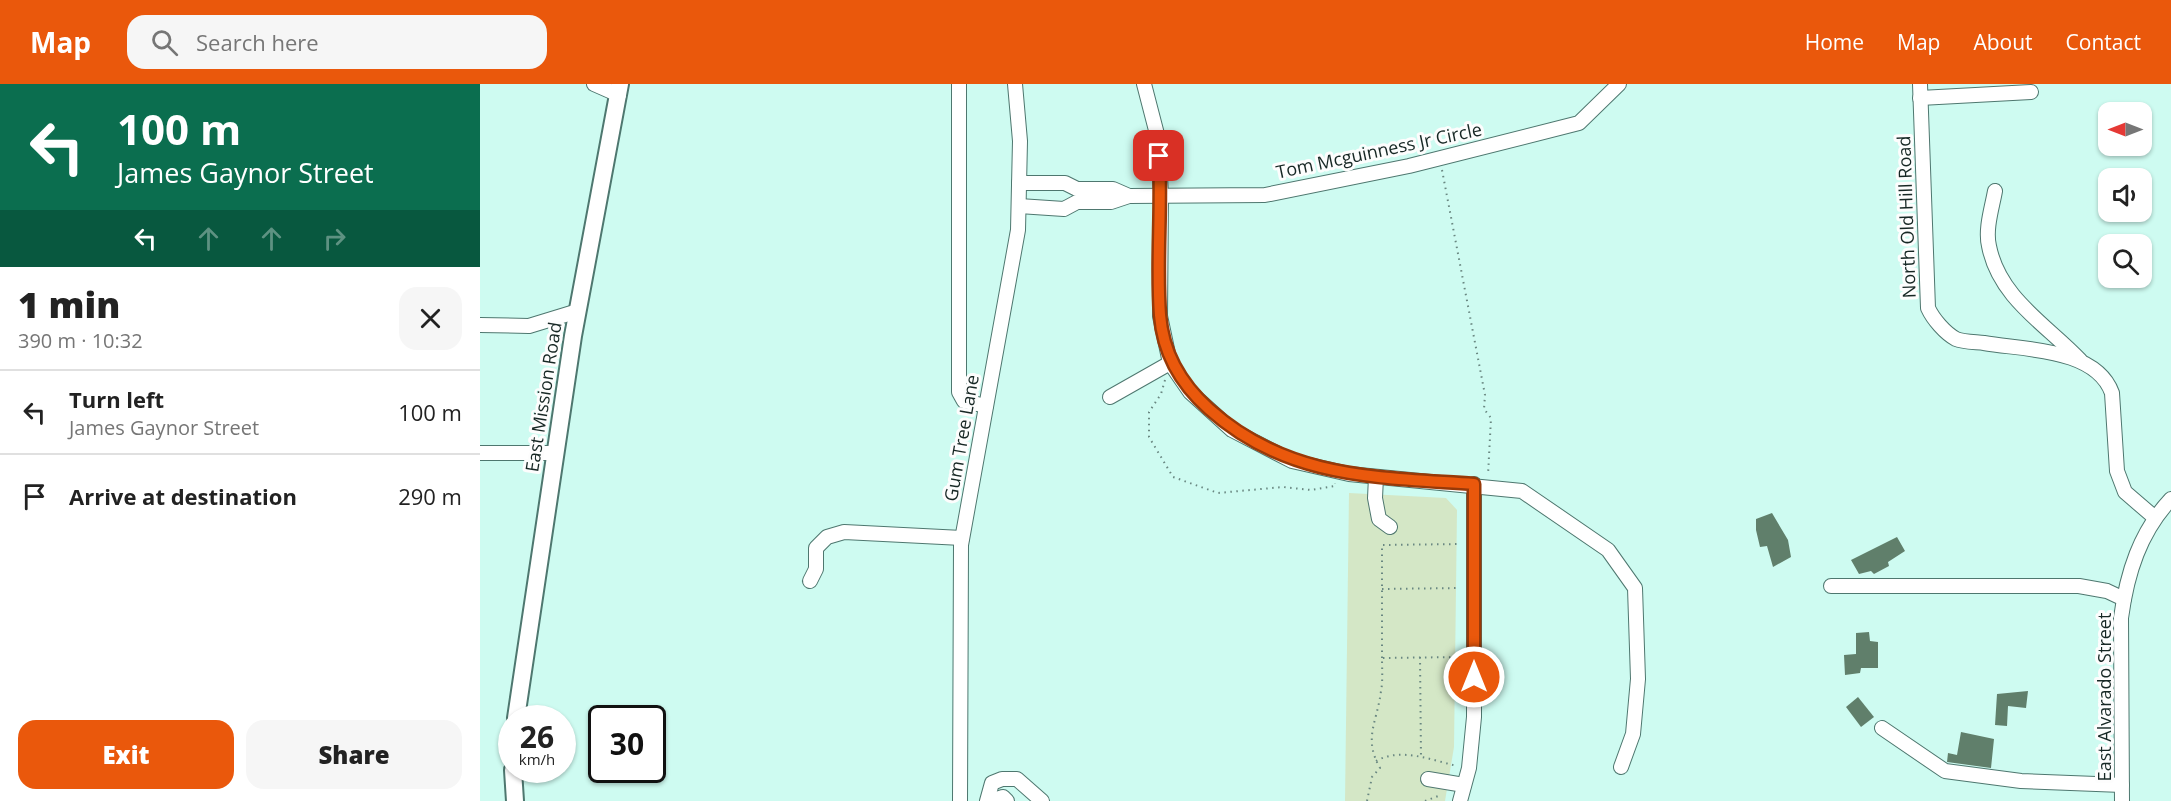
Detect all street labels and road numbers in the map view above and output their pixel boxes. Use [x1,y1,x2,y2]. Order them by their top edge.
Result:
street label: Tom Mcguinness Jr Circle [1274,116,1484,184]
street label: North Old Hill Road [1891,135,1921,299]
street label: East Mission Road [519,320,567,474]
street label: Gum Tree Lane [938,373,984,503]
street label: East Alvarado Street [2092,613,2116,781]

